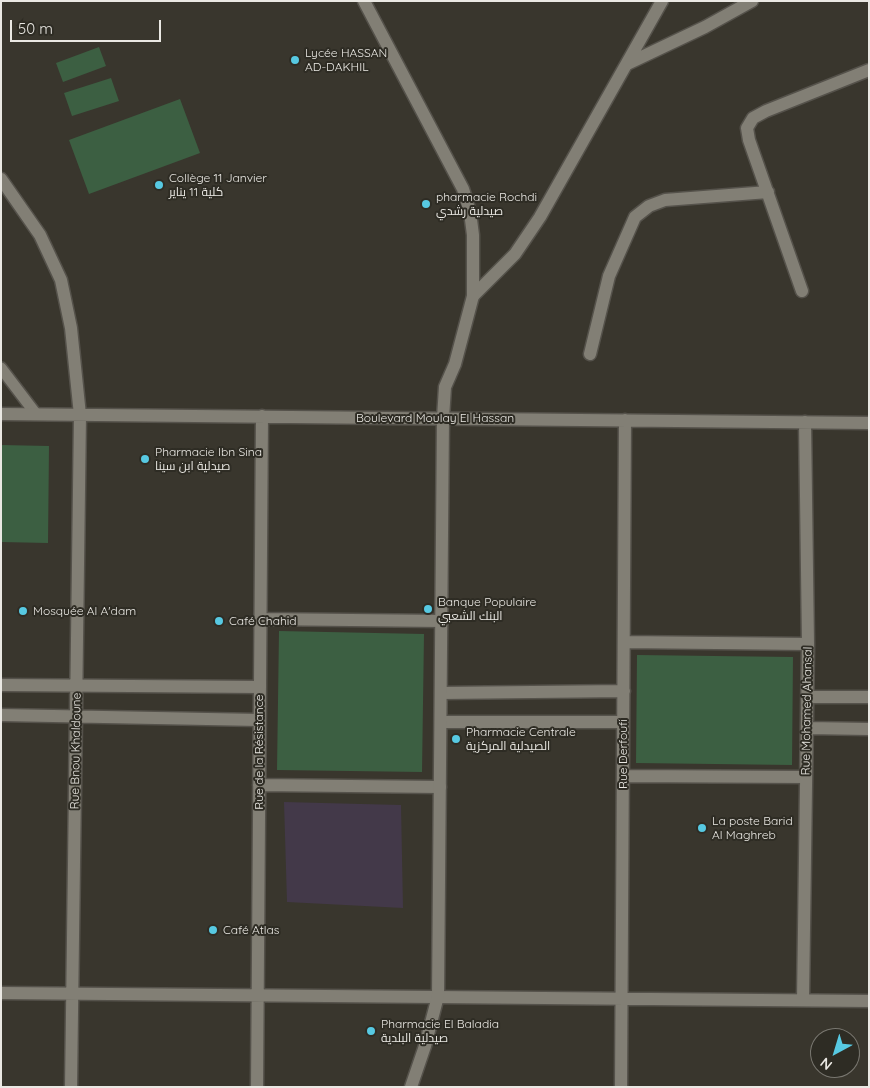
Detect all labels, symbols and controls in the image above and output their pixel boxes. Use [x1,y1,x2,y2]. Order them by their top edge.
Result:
scale bar [12,10,164,42]
text: 50 m [18,19,53,38]
place label: Lycée HASSAN AD-DAKHIL [305,46,387,74]
marker: Lycée HASSAN AD-DAKHIL [289,54,301,66]
place label: Collège 11 Janvier كلية 11 يناير [169,171,267,199]
marker: Collège 11 Janvier كلية 11 يناير [153,179,165,191]
place label: pharmacie Rochdi صيدلية رشدي [436,190,537,218]
marker: pharmacie Rochdi صيدلية رشدي [420,198,432,210]
street label: Boulevard Moulay El Hassan [356,411,514,425]
place label: Pharmacie Ibn Sina صيدلية ابن سينا [155,445,262,473]
marker: Pharmacie Ibn Sina صيدلية ابن سينا [139,453,151,465]
place label: Banque Populaire البنك الشعبي [438,595,536,623]
marker: Banque Populaire البنك الشعبي [422,603,434,615]
place label: Mosquée Al A'dam [33,604,136,618]
marker: Mosquée Al A'dam [17,605,29,617]
place label: Café Chahid [229,614,297,628]
marker: Café Chahid [213,615,225,627]
street label: Rue Mohamed Ahansal [799,646,815,776]
street label: Rue Bnou Khaldoune [68,692,84,810]
street label: Rue de la Résistance [252,694,266,810]
street label: Rue Derfoufi [616,719,630,789]
place label: Pharmacie Centrale الصيدلية المركزية [466,725,576,753]
marker: Pharmacie Centrale الصيدلية المركزية [450,733,462,745]
place label: La poste Barid Al Maghreb [712,814,793,842]
marker: La poste Barid Al Maghreb [696,822,708,834]
place label: Café Atlas [223,923,279,937]
marker: Café Atlas [207,924,219,936]
place label: Pharmacie El Baladia صيدلية البلدية [381,1017,499,1045]
marker: Pharmacie El Baladia صيدلية البلدية [365,1025,377,1037]
north arrow [810,1028,860,1078]
text: N [817,1054,836,1074]

